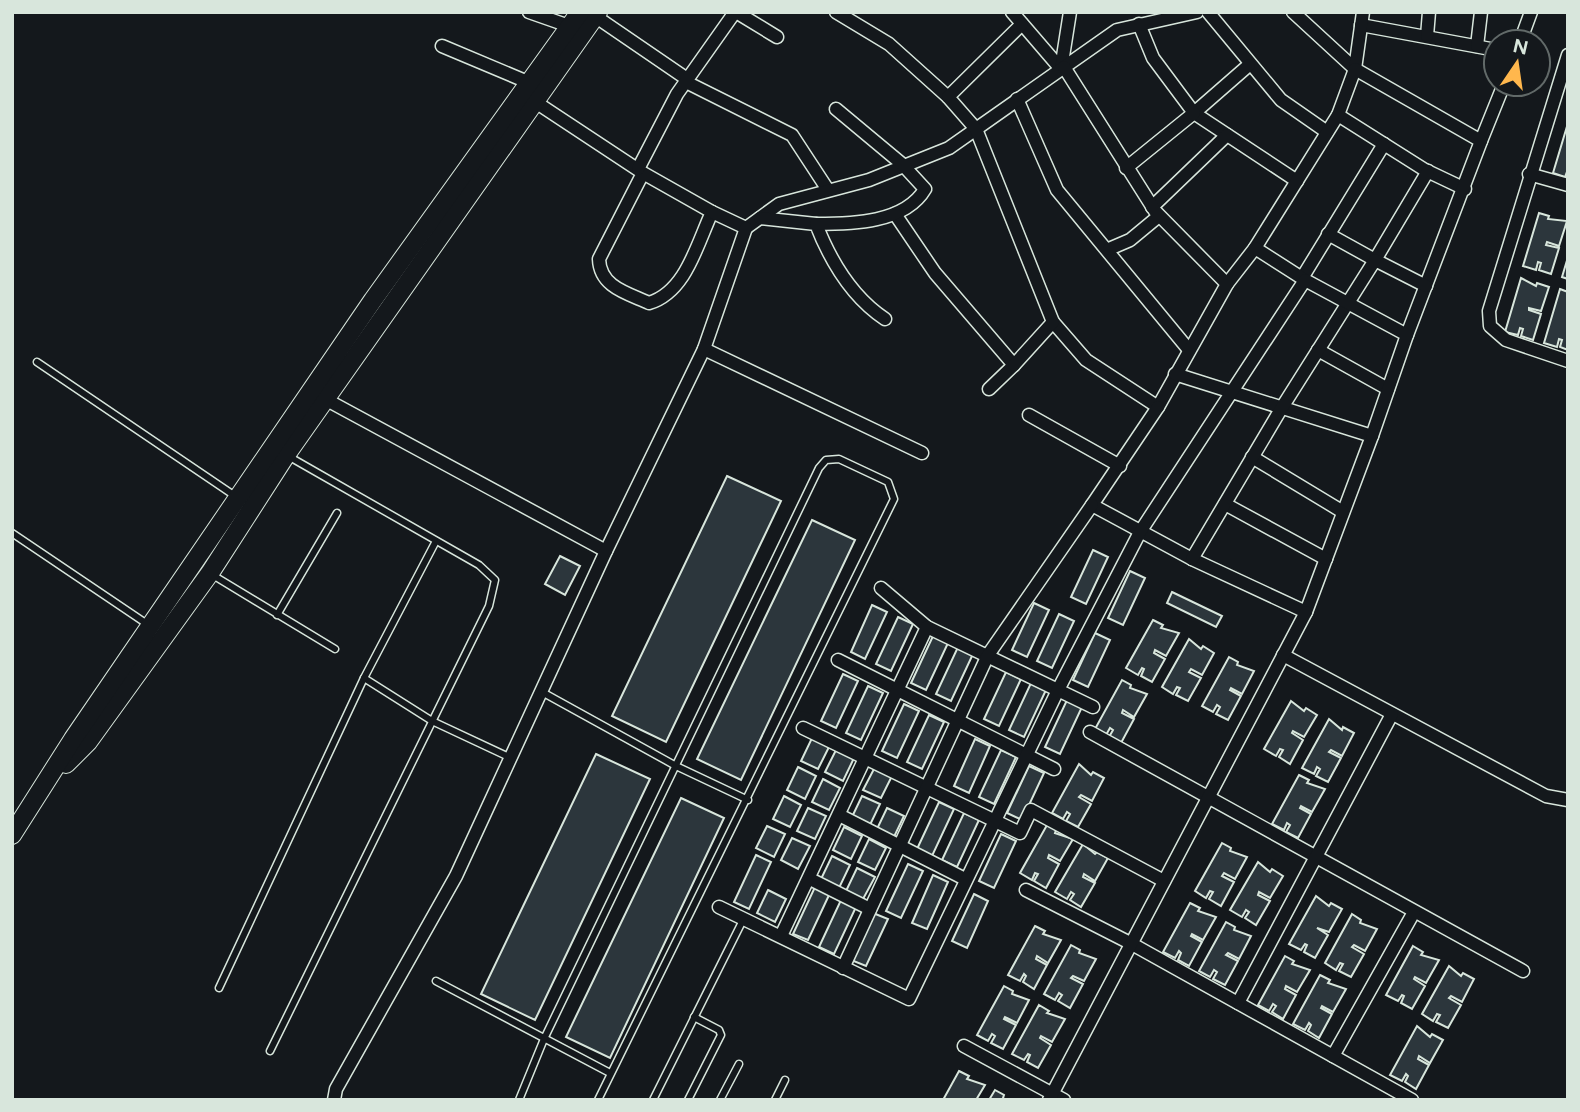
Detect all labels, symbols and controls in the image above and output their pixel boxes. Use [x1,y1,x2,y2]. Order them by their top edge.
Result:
north arrow [1482,28,1552,98]
text: N [1511,34,1530,60]

